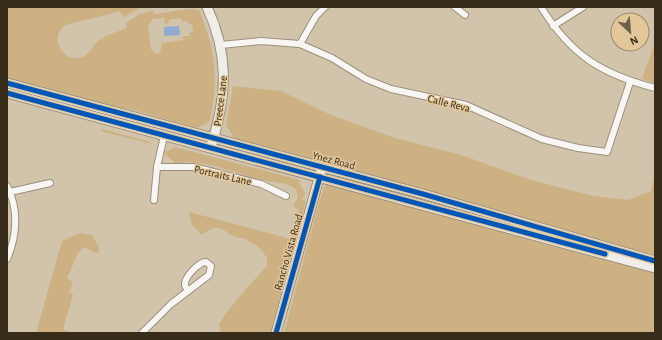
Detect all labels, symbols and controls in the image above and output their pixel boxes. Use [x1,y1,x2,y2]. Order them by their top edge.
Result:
north arrow [610,12,650,52]
text: N [628,34,640,47]
street label: Preece Lane [212,75,229,127]
street label: Calle Reva [426,93,471,114]
street label: Ynez Road [311,149,357,172]
street label: Portraits Lane [193,164,253,187]
street label: Rancho Vista Road [272,212,305,292]

